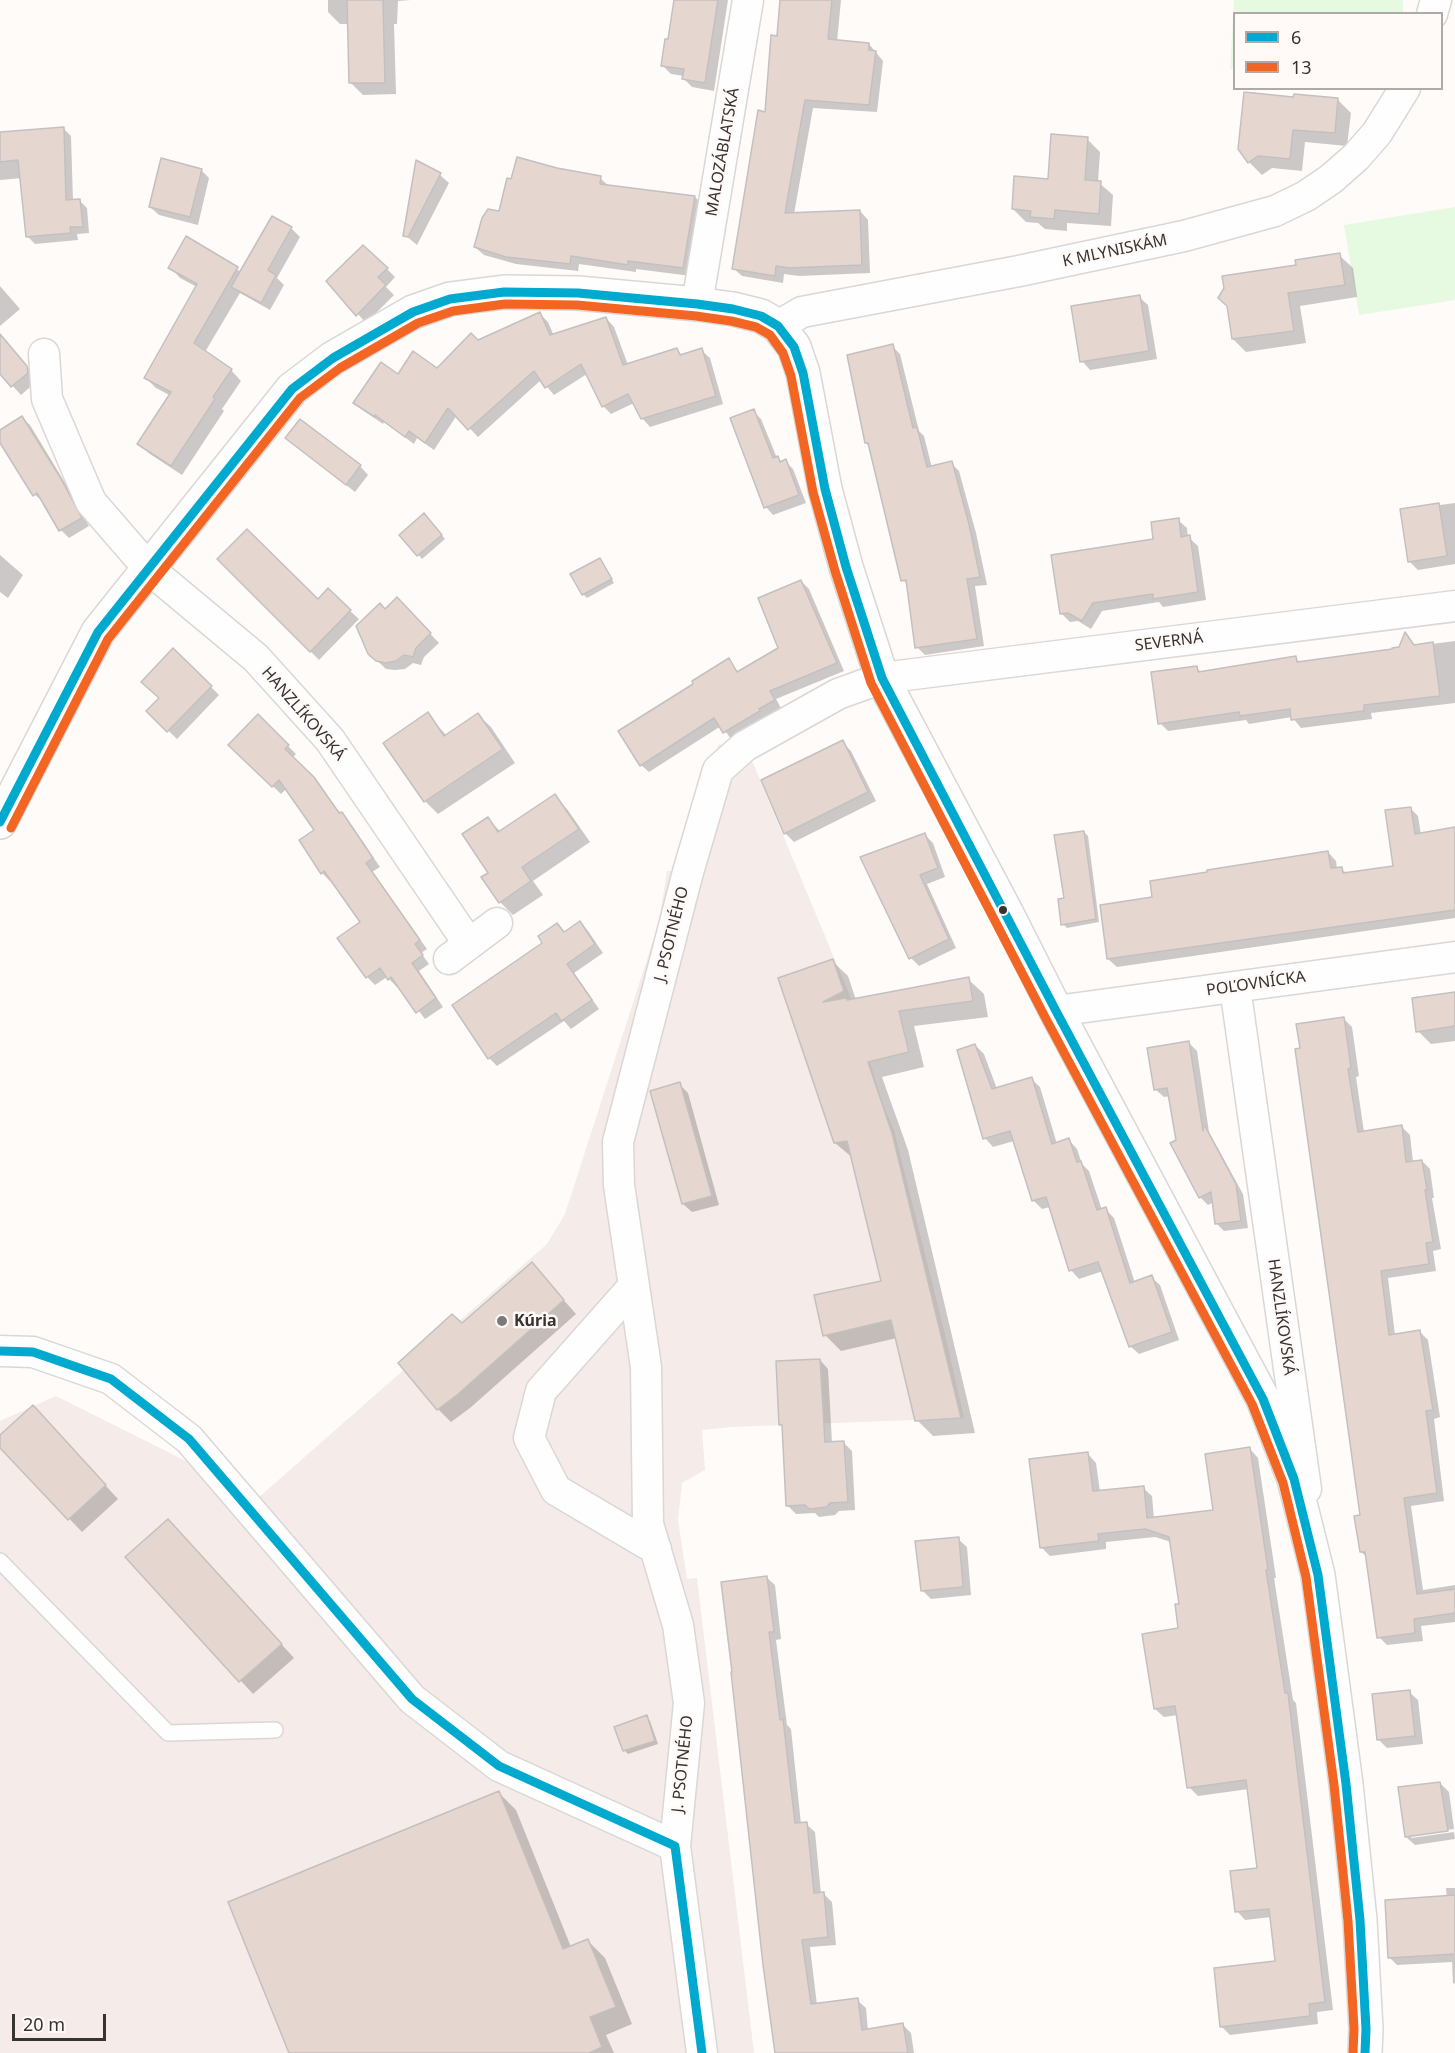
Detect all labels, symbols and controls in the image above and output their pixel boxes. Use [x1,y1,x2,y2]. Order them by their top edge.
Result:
legend [1233,12,1443,90]
text: 6 [1291,25,1301,49]
text: 13 [1291,55,1312,79]
street label: MALOZÁBLATSKÁ [702,86,744,218]
street label: K MLYNISKÁM [1061,231,1169,271]
street label: SEVERNÁ [1134,628,1204,656]
street label: HANZLÍKOVSKÁ [257,663,349,765]
street label: J. PSOTNÉHO [651,884,693,984]
unlabelled marker [997,904,1009,916]
street label: POĽOVNÍCKA [1205,968,1307,1000]
street label: HANZLÍKOVSKÁ [1263,1257,1299,1377]
place label: Kúria [514,1311,557,1331]
marker: Kúria [495,1314,509,1328]
street label: J. PSOTNÉHO [668,1714,698,1814]
scale bar [15,2002,110,2040]
text: 20 m [23,2012,65,2036]

